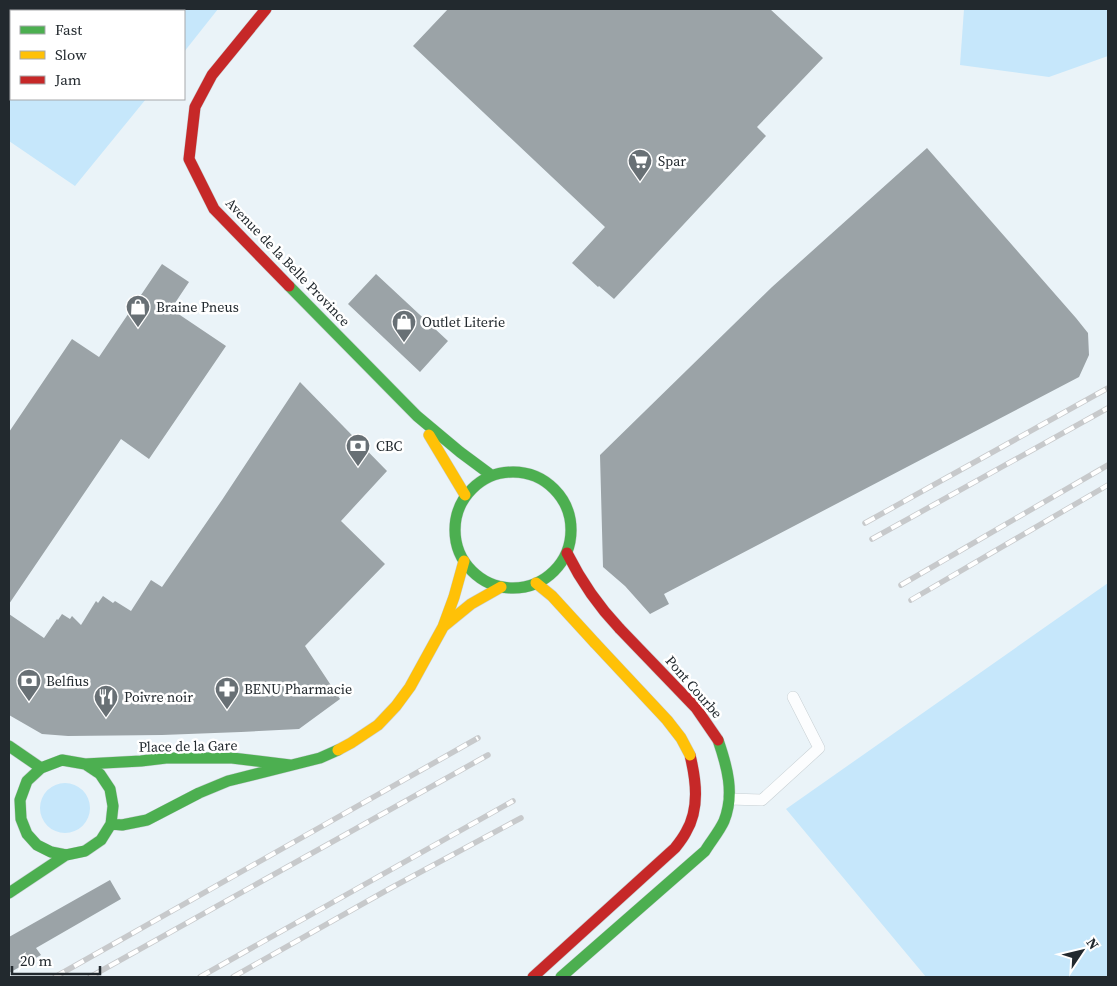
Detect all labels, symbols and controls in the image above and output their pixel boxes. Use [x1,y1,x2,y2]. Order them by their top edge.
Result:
legend [10,10,185,100]
text: Fast [55,19,82,40]
text: Slow [55,44,87,65]
text: Jam [54,69,82,90]
supermarket icon: Spar [627,148,653,182]
place label: Spar [658,151,686,171]
street label: Avenue de la Belle Province [221,193,355,331]
shop icon: Braine Pneus [125,294,151,328]
place label: Braine Pneus [156,297,239,317]
shop icon: Outlet Literie [391,309,417,343]
place label: Outlet Literie [422,312,505,332]
bank icon: CBC [345,433,371,467]
place label: CBC [376,436,402,456]
street label: Pont Courbe [661,651,727,723]
bank icon: Belfius [16,668,42,702]
place label: Belfius [46,671,89,691]
pharmacy icon: BENU Pharmacie [214,676,240,710]
place label: BENU Pharmacie [244,679,352,699]
restaurant icon: Poivre noir [93,684,119,718]
place label: Poivre noir [124,687,193,707]
street label: Place de la Gare [138,735,238,757]
north arrow [1057,926,1107,976]
text: N [1082,934,1104,953]
scale bar [12,944,100,976]
text: 20 m [20,950,52,971]

